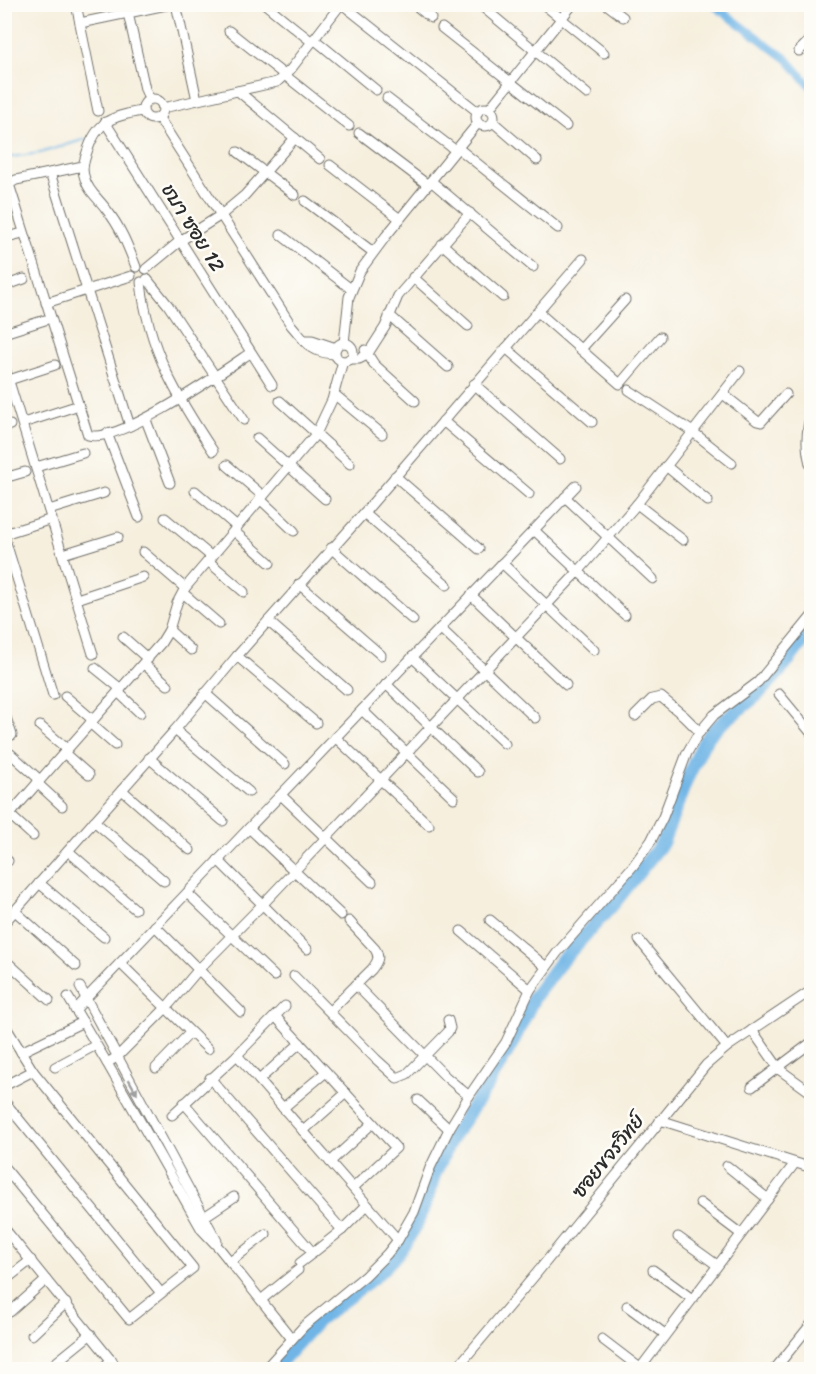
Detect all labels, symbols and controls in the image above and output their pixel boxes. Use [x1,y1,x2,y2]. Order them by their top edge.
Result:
street label: ชบา ซอย 12 [152,177,234,280]
one-way arrow [128,1079,138,1096]
street label: ซอยขจรวิทย์ [563,1103,656,1206]

